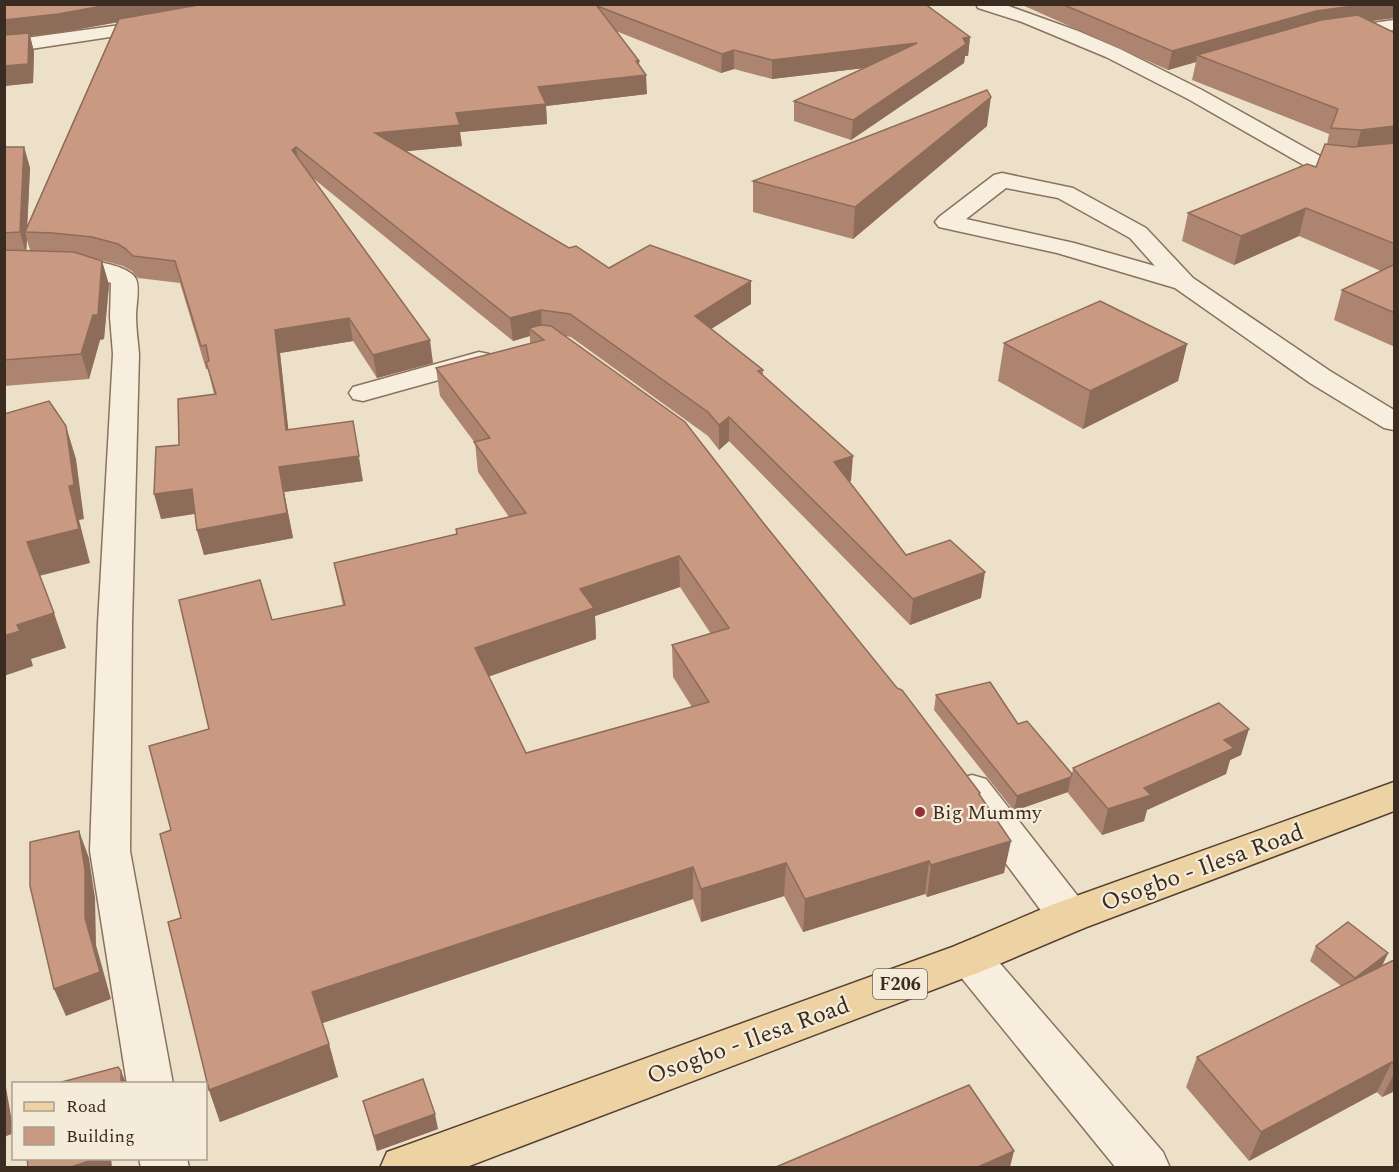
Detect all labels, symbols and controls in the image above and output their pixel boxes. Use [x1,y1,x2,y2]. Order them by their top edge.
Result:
place label: Big Mummy [932,798,1043,828]
marker: Big Mummy [913,805,927,819]
street label: Osogbo - Ilesa Road [1096,815,1309,921]
road number: F206 [873,969,927,999]
street label: Osogbo - Ilesa Road [642,988,855,1094]
legend [12,1082,207,1160]
text: Road [66,1093,107,1120]
text: Building [66,1123,135,1150]

